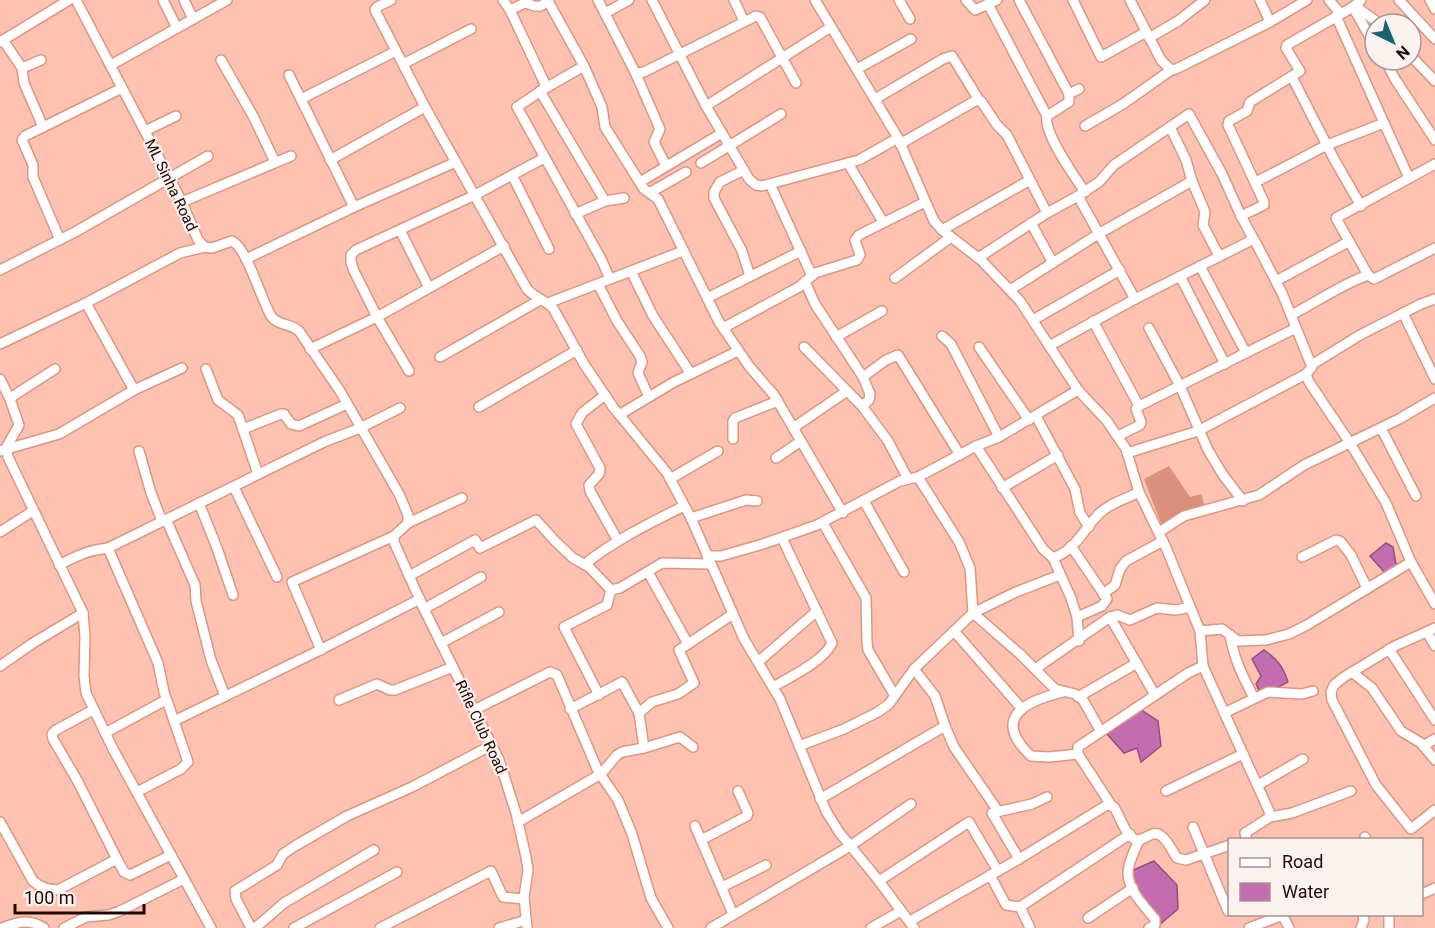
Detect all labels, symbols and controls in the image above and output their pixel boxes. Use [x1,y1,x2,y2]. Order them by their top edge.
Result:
north arrow [1363,12,1423,72]
text: N [1392,42,1413,63]
street label: ML Sinha Road [141,136,201,234]
street label: Rifle Club Road [451,677,511,777]
legend [1228,838,1423,916]
text: Road [1282,851,1323,872]
scale bar [15,877,144,915]
text: Water [1282,881,1329,902]
text: 100 m [24,887,75,908]

